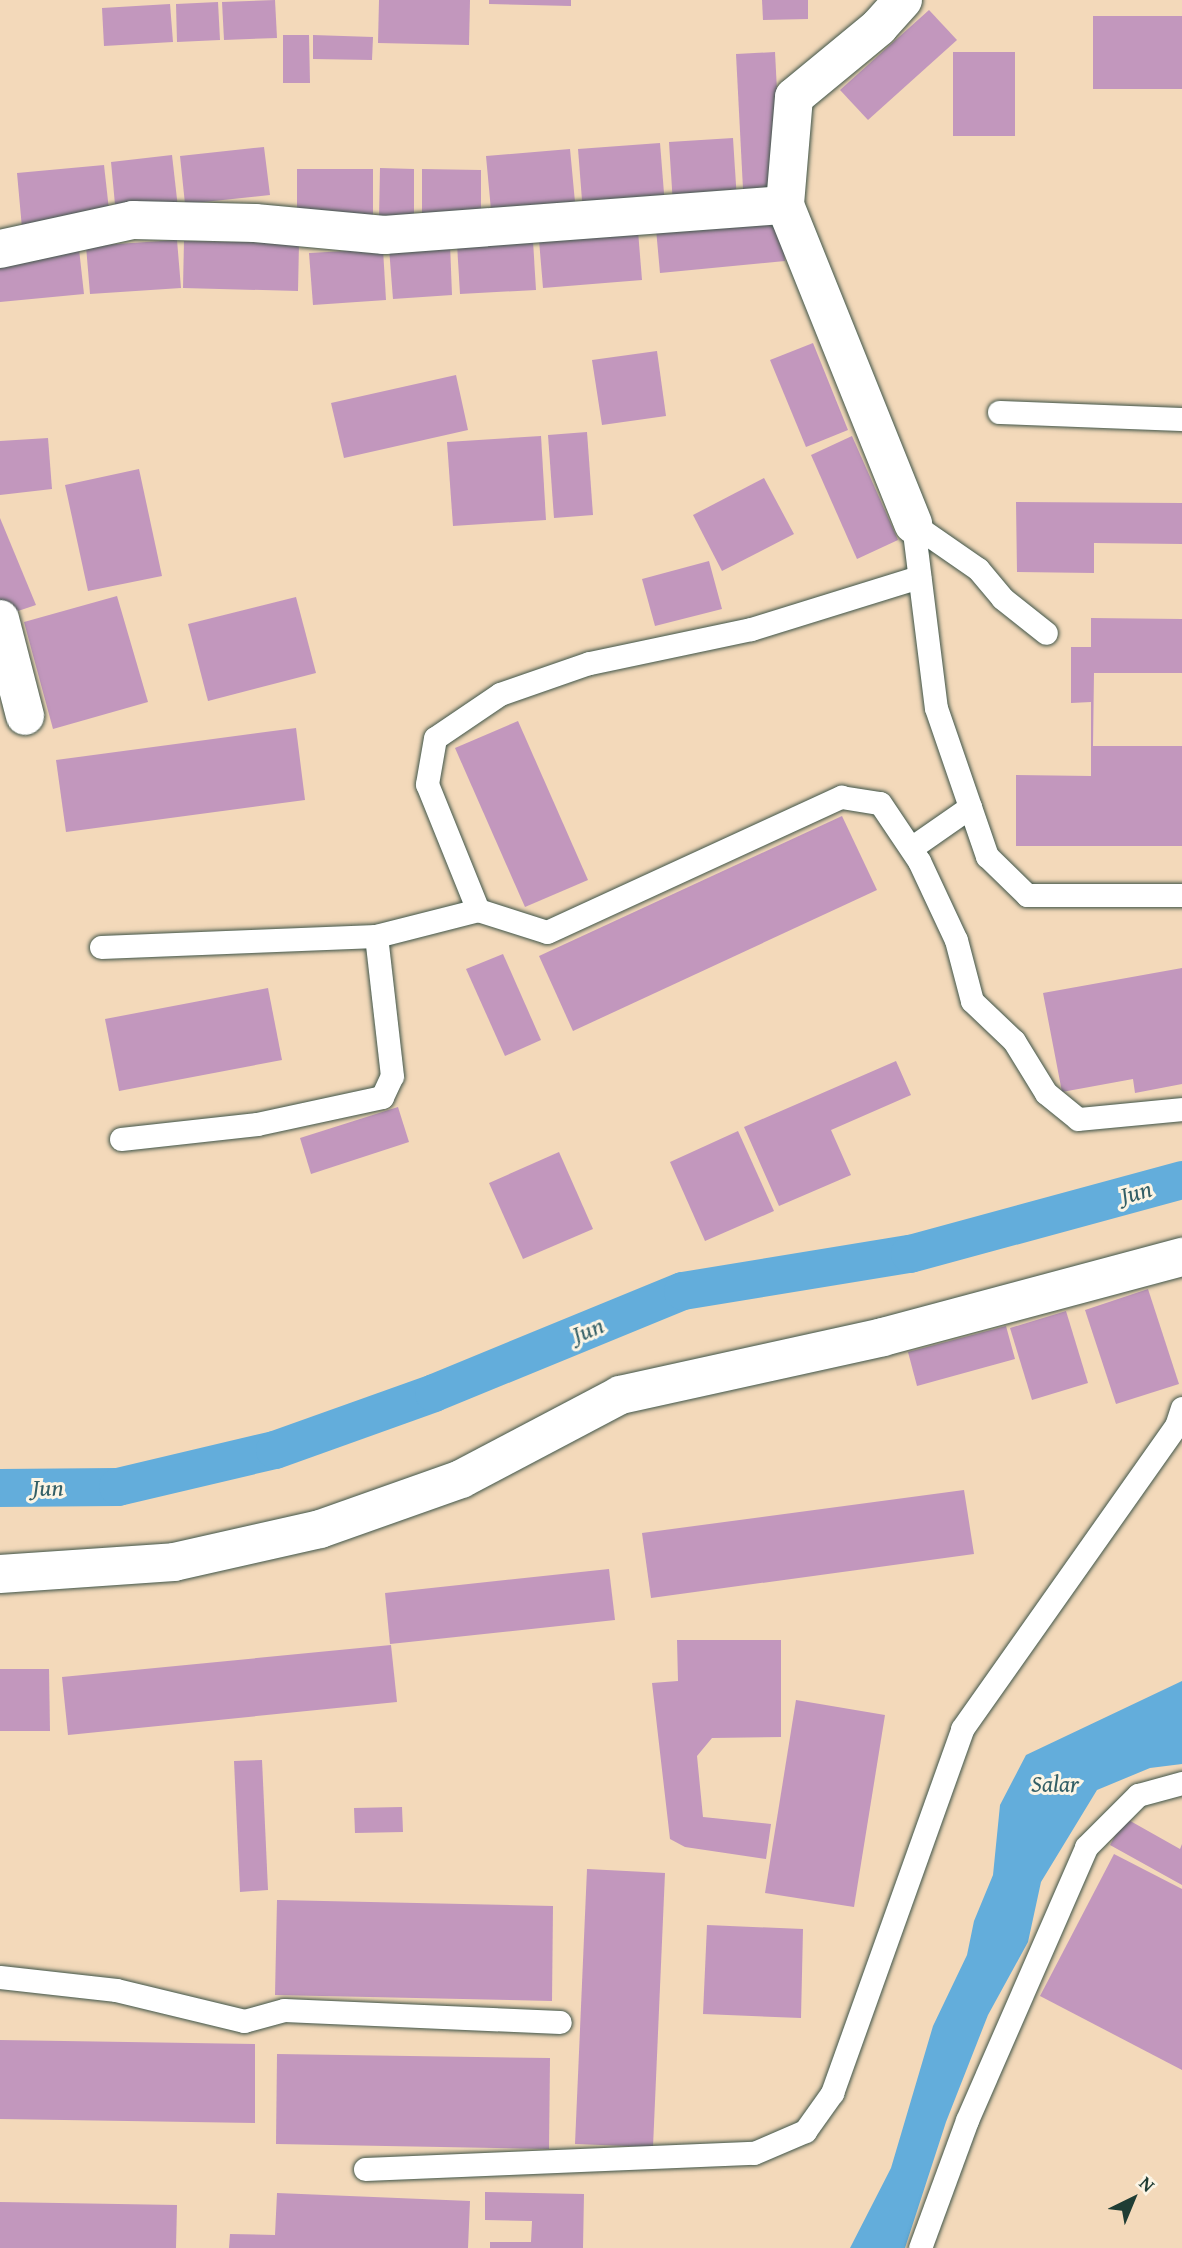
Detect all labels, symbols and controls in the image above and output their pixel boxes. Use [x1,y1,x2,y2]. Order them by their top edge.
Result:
water label: Jun [1117,1174,1155,1210]
water label: Jun [568,1311,608,1349]
water label: Jun [32,1474,64,1502]
water label: Salar [1031,1770,1079,1798]
north arrow [1098,2164,1168,2234]
text: N [1133,2169,1162,2198]

